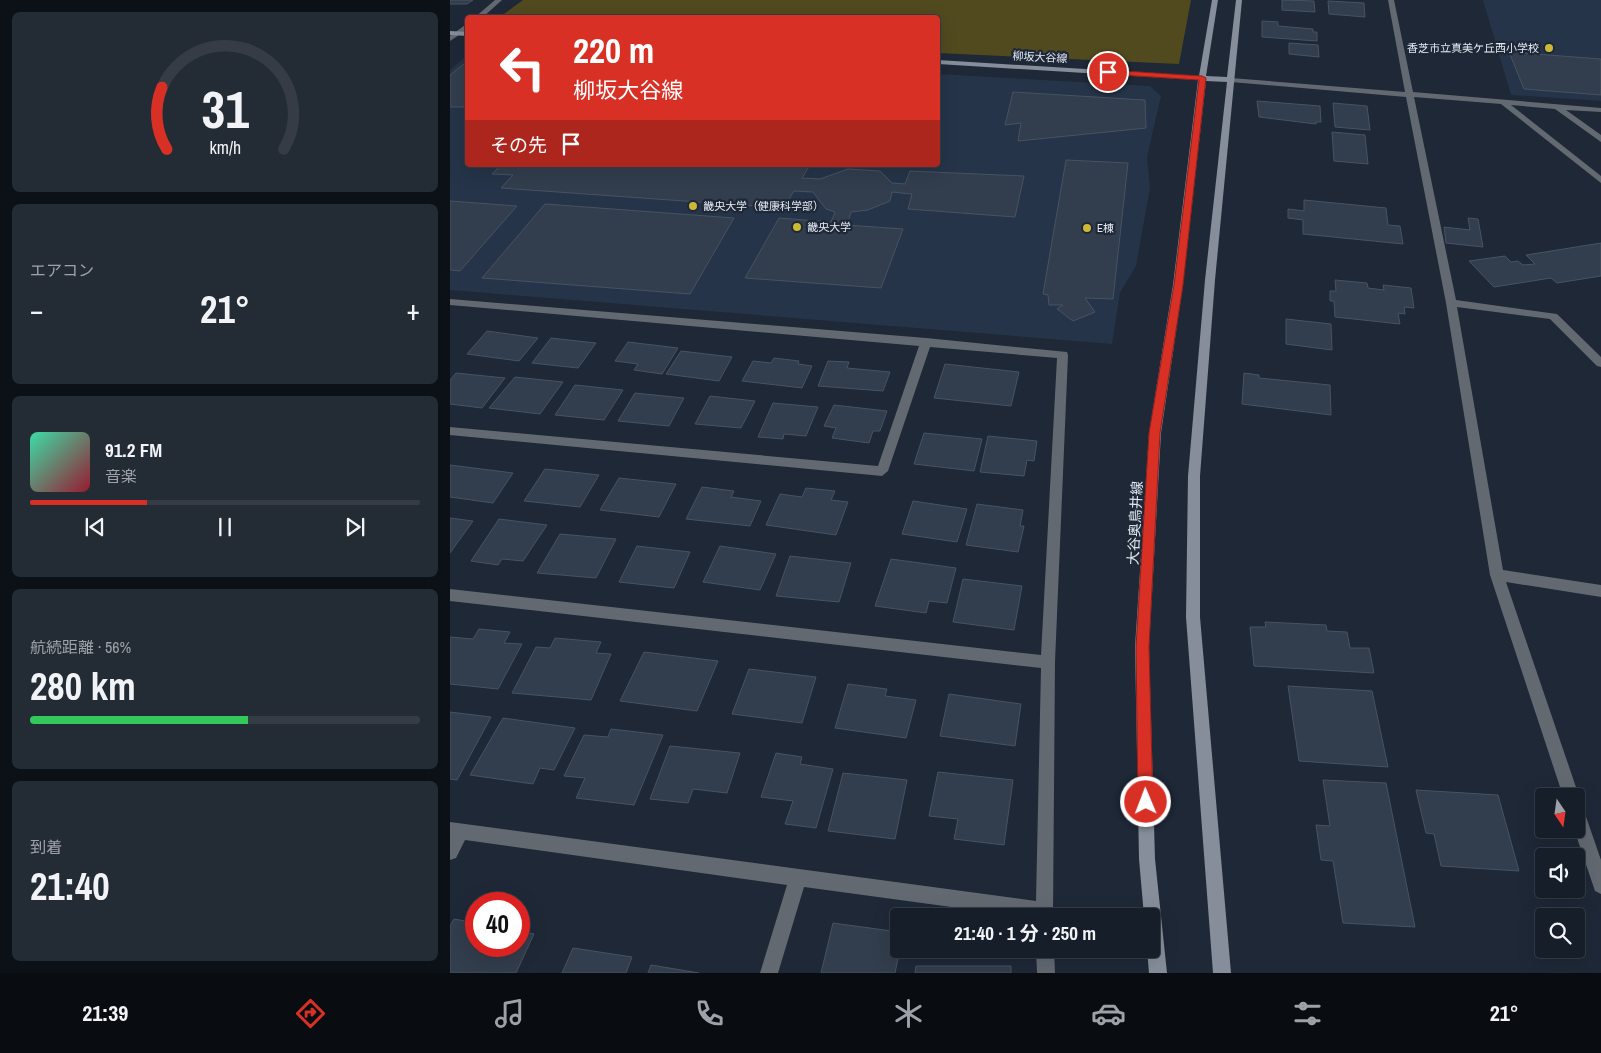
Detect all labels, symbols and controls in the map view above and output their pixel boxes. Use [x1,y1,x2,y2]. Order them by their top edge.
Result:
text: 220 m [573,27,654,74]
icon: left [490,35,555,100]
place label: 香芝市立真美ケ丘西小学校 [1407,41,1539,55]
marker: 香芝市立真美ケ丘西小学校 [1543,42,1555,54]
street label: 柳坂大谷線 [1012,49,1068,65]
pin [1087,51,1129,93]
icon: arrive [1094,58,1122,86]
text: 31 [201,74,249,144]
text: 柳坂大谷線 [573,75,683,105]
icon: arrive [557,130,585,158]
text: その先 [490,132,547,158]
text: km/h [209,136,241,160]
place label: 畿央大学（健康科学部） [703,199,824,213]
marker: 畿央大学（健康科学部） [687,200,699,212]
place label: 畿央大学 [807,220,851,234]
marker: 畿央大学 [791,221,803,233]
place label: E棟 [1097,221,1114,235]
marker: E棟 [1081,222,1093,234]
text: エアコン [30,259,94,281]
text: 21° [200,284,250,335]
text: − [30,291,43,329]
text: + [407,291,420,329]
text: 91.2 FM [105,437,162,463]
text: 音楽 [105,465,137,487]
street label: 大谷奥鳥井線 [1124,481,1146,565]
icon: previous [81,513,109,541]
icon: pause [211,513,239,541]
icon: next [341,513,369,541]
text: 航続距離 · 56% [30,636,131,658]
text: 280 km [30,661,136,712]
position arrow [1119,775,1171,827]
north arrow [1535,788,1585,838]
map controls [1535,788,1585,958]
text: 到着 [30,836,62,858]
button: sound [1535,848,1585,898]
text: 21:40 [30,861,110,912]
speed limit sign: 40 [465,892,530,957]
button: search [1535,908,1585,958]
text: 21:40 · 1 分 · 250 m [954,920,1096,946]
icon: directions [293,996,328,1031]
icon: music [492,996,527,1031]
icon: phone [692,996,727,1031]
icon: climate [891,996,926,1031]
icon: car [1091,996,1126,1031]
icon: filters [1290,996,1325,1031]
text: 21:39 [82,998,128,1028]
text: 21° [1490,998,1519,1028]

